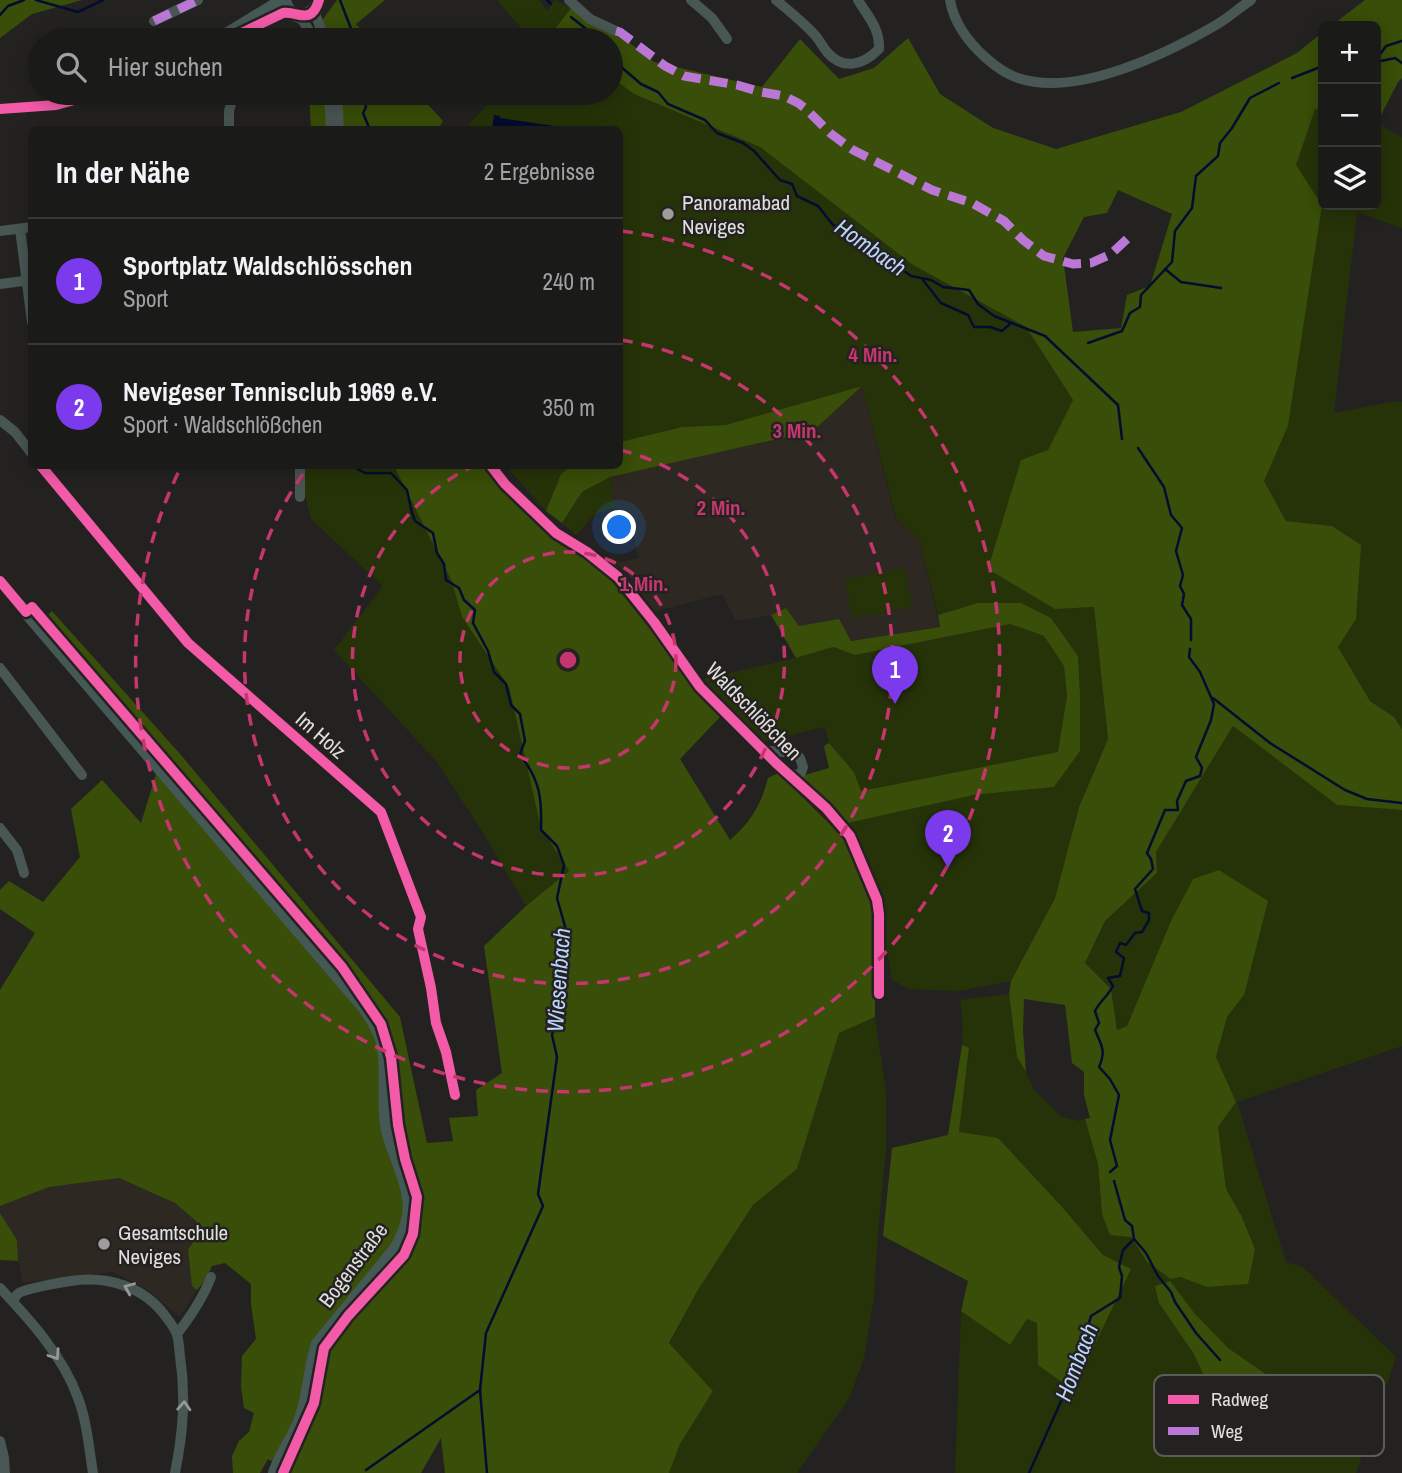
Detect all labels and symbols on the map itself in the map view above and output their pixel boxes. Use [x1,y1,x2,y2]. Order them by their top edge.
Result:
place label: Panoramabad Neviges [682,188,790,241]
marker: Panoramabad Neviges [660,206,676,222]
water label: Hombach [829,211,913,283]
text: 4 Min. [849,340,897,369]
text: 3 Min. [773,416,821,445]
text: 2 Min. [697,493,745,522]
your location [602,510,636,544]
text: 1 Min. [620,569,668,598]
pin: 1 [872,646,918,704]
centre of rings [556,648,580,672]
street label: Waldschlößchen [700,655,808,767]
street label: Im Holz [289,705,353,765]
pin: 2 [925,810,971,868]
water label: Wiesenbach [539,927,577,1033]
street label: Bogenstraße [312,1217,394,1313]
place label: Gesamtschule Neviges [118,1218,228,1271]
marker: Gesamtschule Neviges [96,1236,112,1252]
one-way arrow [124,1283,136,1297]
water label: Hombach [1047,1319,1105,1405]
one-way arrow [47,1347,59,1360]
legend [1154,1375,1384,1456]
text: Radweg [1211,1386,1268,1412]
one-way arrow [176,1400,191,1411]
text: Weg [1211,1418,1243,1444]

